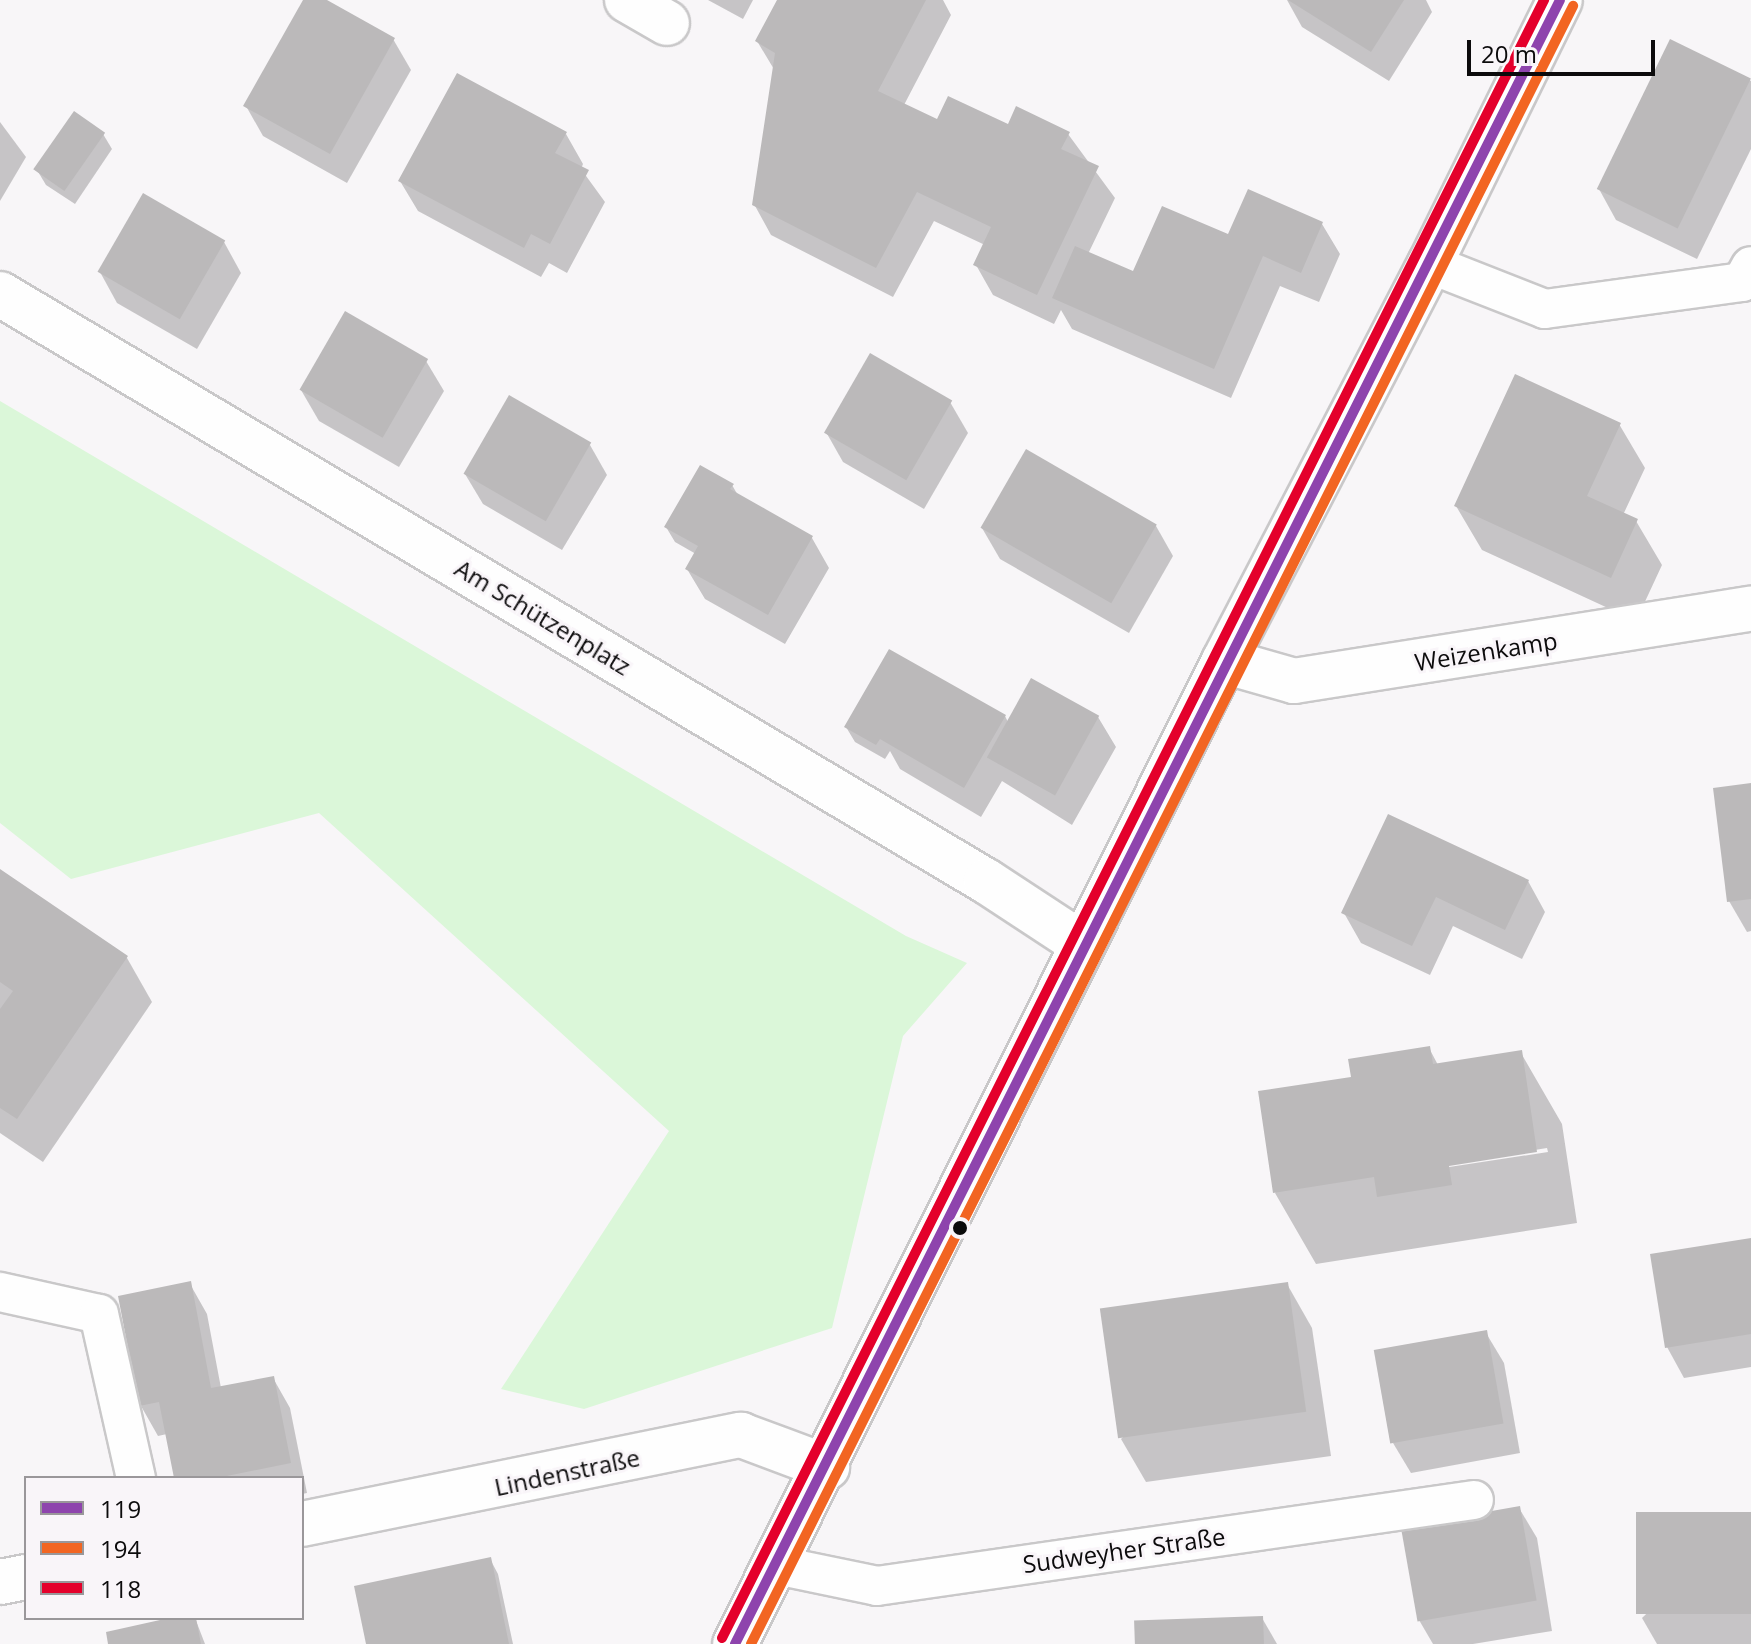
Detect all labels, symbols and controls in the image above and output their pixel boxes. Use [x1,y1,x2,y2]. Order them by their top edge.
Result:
scale bar [1471,24,1659,74]
text: 20 m [1481,37,1537,70]
street label: Am Schützenplatz [450,553,636,681]
street label: Weizenkamp [1413,626,1559,676]
unlabelled marker [952,1220,968,1236]
street label: Lindenstraße [492,1443,642,1501]
legend [24,1476,304,1620]
text: 119 [100,1492,141,1525]
street label: Sudweyher Straße [1021,1522,1227,1578]
text: 194 [100,1532,141,1565]
text: 118 [100,1572,141,1605]

